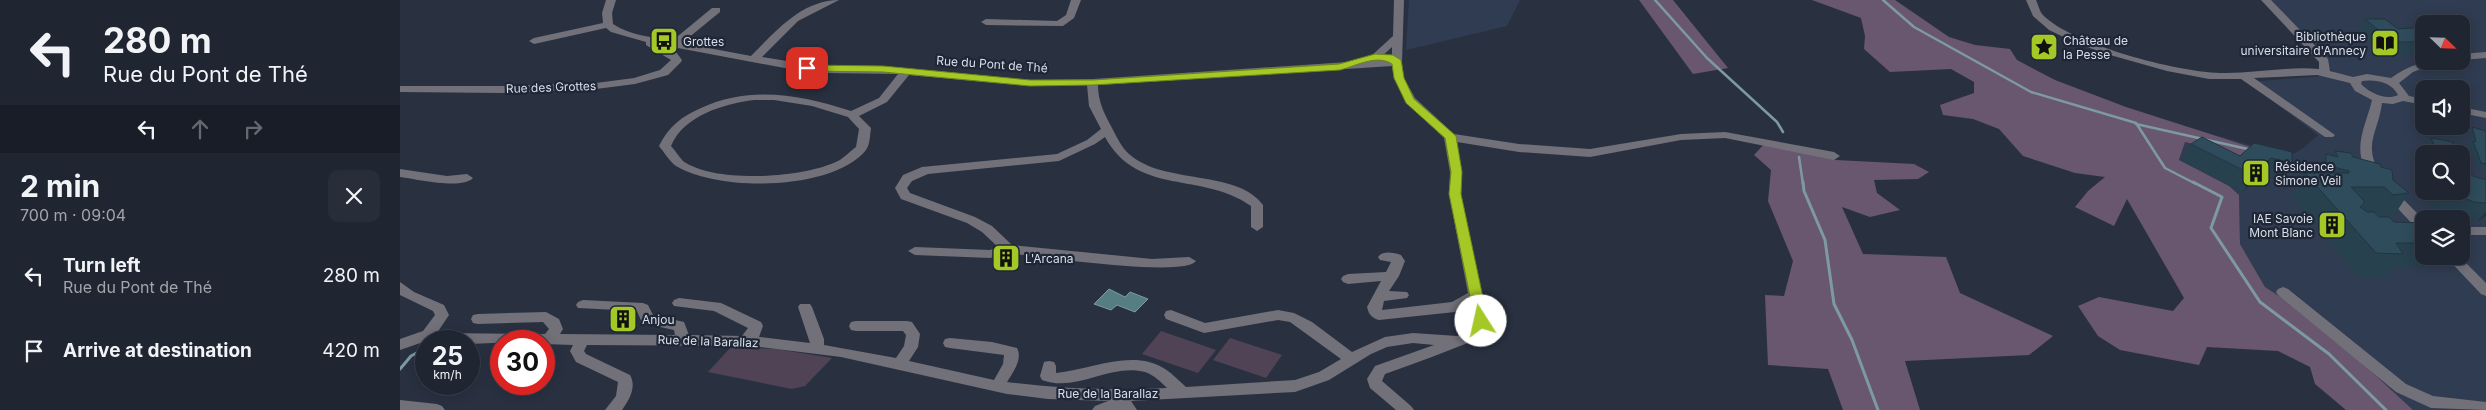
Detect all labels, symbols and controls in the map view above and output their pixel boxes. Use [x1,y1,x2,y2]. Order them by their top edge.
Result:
north arrow [2415,15,2470,70]
map controls [2415,15,2470,265]
text: 280 m [103,19,212,61]
icon: left [20,20,85,85]
bus stop icon: Grottes [649,26,679,56]
library icon: Bibliothèque universitaire d'Annecy [2370,28,2400,58]
place label: Bibliothèque universitaire d'Annecy [2241,29,2366,58]
place icon: Château de la Pesse [2029,32,2059,62]
place label: Château de la Pesse [2063,33,2128,62]
place label: Grottes [683,34,724,49]
pin [786,47,828,89]
street label: Rue du Pont de Thé [936,53,1048,75]
icon: arrive [793,54,821,82]
text: Rue du Pont de Thé [103,61,308,87]
street label: Rue des Grottes [506,78,596,96]
button: sound [2415,80,2470,135]
icon: left [133,115,161,143]
icon: ahead [186,115,214,143]
icon: right [239,115,267,143]
button: search [2415,145,2470,200]
building icon: Résidence Simone Veil [2241,158,2271,188]
place label: Résidence Simone Veil [2275,159,2341,188]
text: 2 min [20,168,100,204]
button: close [328,170,380,222]
text: 700 m · 09:04 [20,205,126,225]
building icon: IAE Savoie Mont Blanc [2317,210,2347,240]
button: layers [2415,210,2470,265]
place label: IAE Savoie Mont Blanc [2249,211,2313,240]
building icon: L'Arcana [991,243,1021,273]
place label: L'Arcana [1025,251,1073,266]
text: Turn left [63,254,141,277]
icon: left [20,262,48,290]
text: 280 m [323,264,380,287]
text: Rue du Pont de Thé [63,277,212,297]
position arrow [1454,294,1506,346]
building icon: Anjou [608,304,638,334]
place label: Anjou [642,312,675,327]
speed limit sign: 30 [490,330,555,395]
street label: Rue de la Barallaz [657,332,759,350]
icon: arrive [20,337,48,365]
text: Arrive at destination [63,339,252,362]
text: 420 m [322,339,380,362]
text: 25 [432,341,463,371]
text: km/h [433,367,462,382]
street label: Rue de la Barallaz [1058,386,1158,401]

